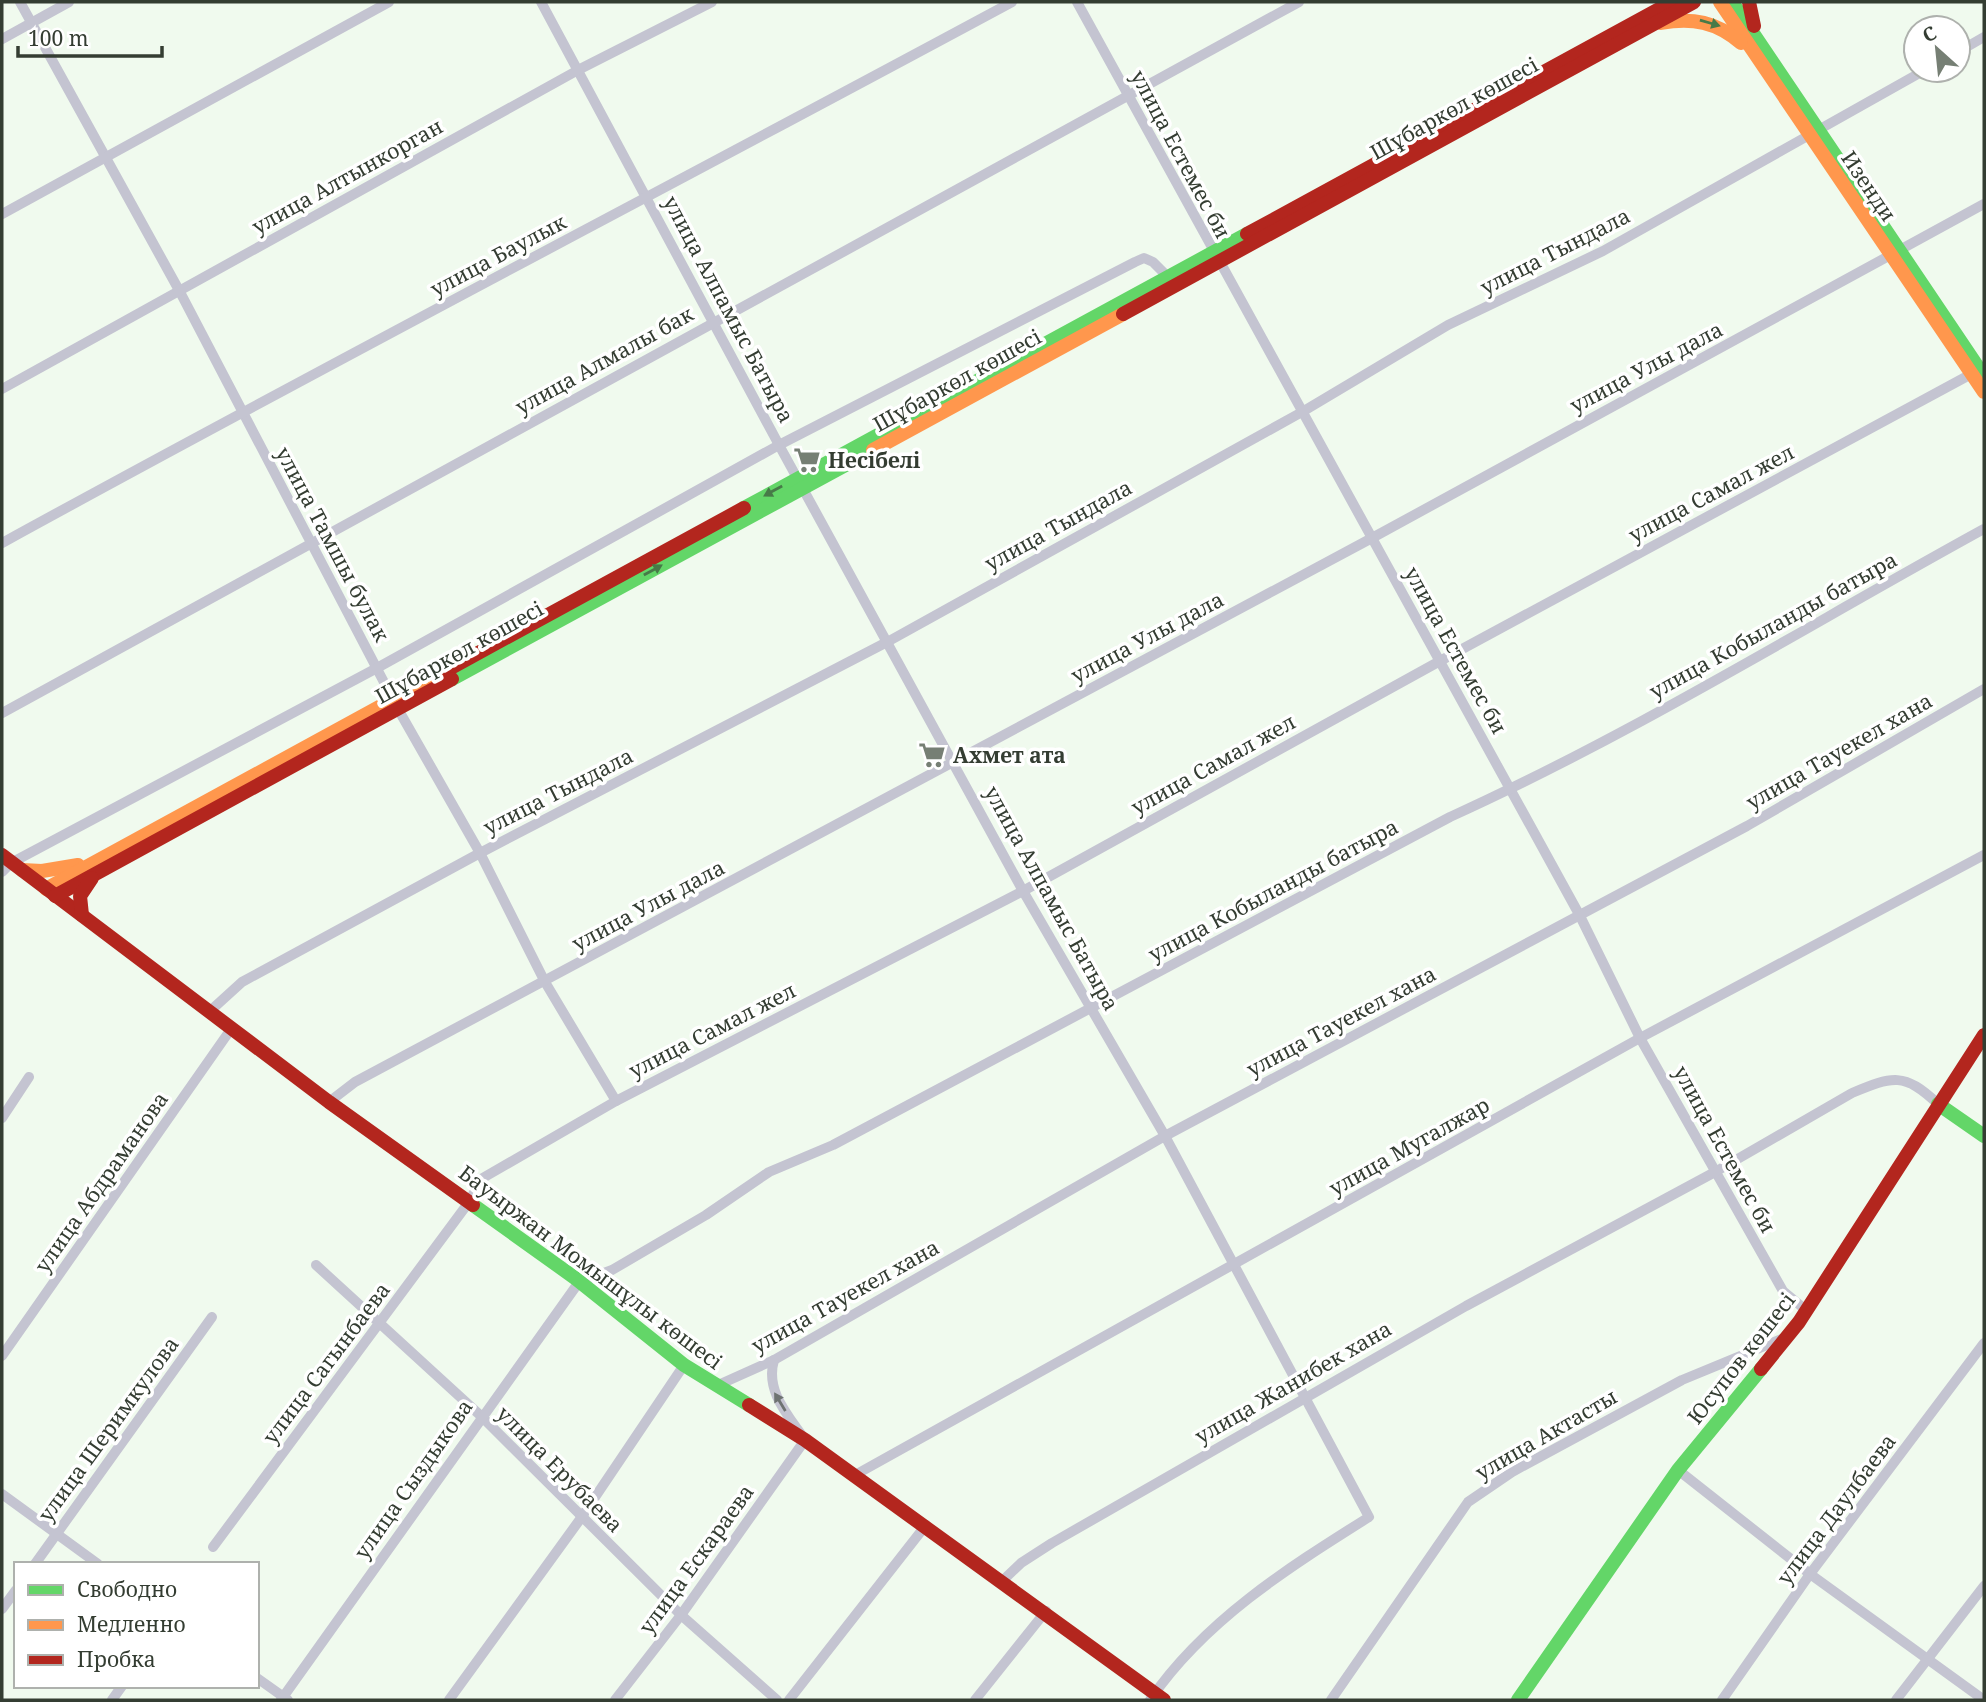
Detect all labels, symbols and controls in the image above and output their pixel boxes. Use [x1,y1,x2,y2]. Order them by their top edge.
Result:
scale bar [18,14,161,58]
north arrow [1902,14,1972,84]
one-way arrow [1699,19,1720,29]
text: С [1918,19,1941,48]
text: 100 m [28,24,89,52]
street label: Шұбаркөл көшесі [1365,50,1543,166]
street label: улица Естемес би [1125,65,1237,243]
street label: улица Алтынкорган [246,112,448,240]
street label: Изенди [1835,145,1903,227]
street label: улица Алпамыс Батыра [657,191,801,427]
street label: улица Тындала [1475,201,1635,301]
street label: улица Баулык [425,207,571,303]
street label: улица Алмалы бак [510,299,699,421]
street label: улица Улы дала [1565,315,1727,419]
street label: Шұбаркөл көшесі [868,322,1046,438]
street label: улица Самал жел [1623,437,1799,548]
street label: улица Тамшы булак [270,442,396,647]
supermarket icon: Несібелі [792,445,822,475]
place label: Несібелі [828,446,921,474]
street label: улица Тындала [979,473,1137,577]
one-way arrow [763,485,782,497]
street label: улица Кобыланды батыра [1644,545,1902,705]
street label: улица Естемес би [1398,561,1514,739]
one-way arrow [643,564,663,576]
street label: улица Улы дала [1066,585,1228,689]
street label: Шұбаркөл көшесі [370,594,548,710]
street label: улица Тауекел хана [1741,686,1937,816]
street label: улица Самал жел [1126,707,1300,821]
supermarket icon: Ахмет ата [917,740,947,770]
street label: улица Тындала [478,741,638,841]
place label: Ахмет ата [953,741,1066,769]
street label: улица Алпамыс Батыра [978,781,1126,1015]
street label: улица Кобыланды батыра [1143,812,1403,968]
street label: улица Улы дала [567,853,729,957]
street label: улица Тауекел хана [1241,959,1441,1083]
street label: улица Самал жел [624,976,800,1084]
street label: улица Естемес би [1667,1060,1783,1238]
street label: улица Абдраманова [28,1086,174,1278]
street label: улица Мугалжар [1324,1090,1494,1202]
street label: Бауыржан Момышұлы көшесі [453,1159,729,1375]
street label: улица Тауекел хана [746,1233,944,1359]
street label: улица Сагынбаева [256,1277,396,1449]
street label: Юсупов көшесі [1681,1286,1801,1430]
street label: улица Жанибек хана [1190,1314,1396,1450]
street label: улица Шеримкулова [31,1331,185,1527]
street label: улица Актасты [1470,1382,1622,1486]
one-way arrow [774,1393,786,1412]
street label: улица Сыздыкова [347,1394,479,1564]
street label: улица Ерубаева [491,1400,629,1538]
street label: улица Даулбаева [1770,1428,1902,1590]
street label: улица Ескараева [632,1479,760,1639]
legend [14,1562,259,1688]
text: Свободно [77,1575,177,1603]
text: Медленно [77,1610,186,1638]
text: Пробка [77,1645,156,1673]

